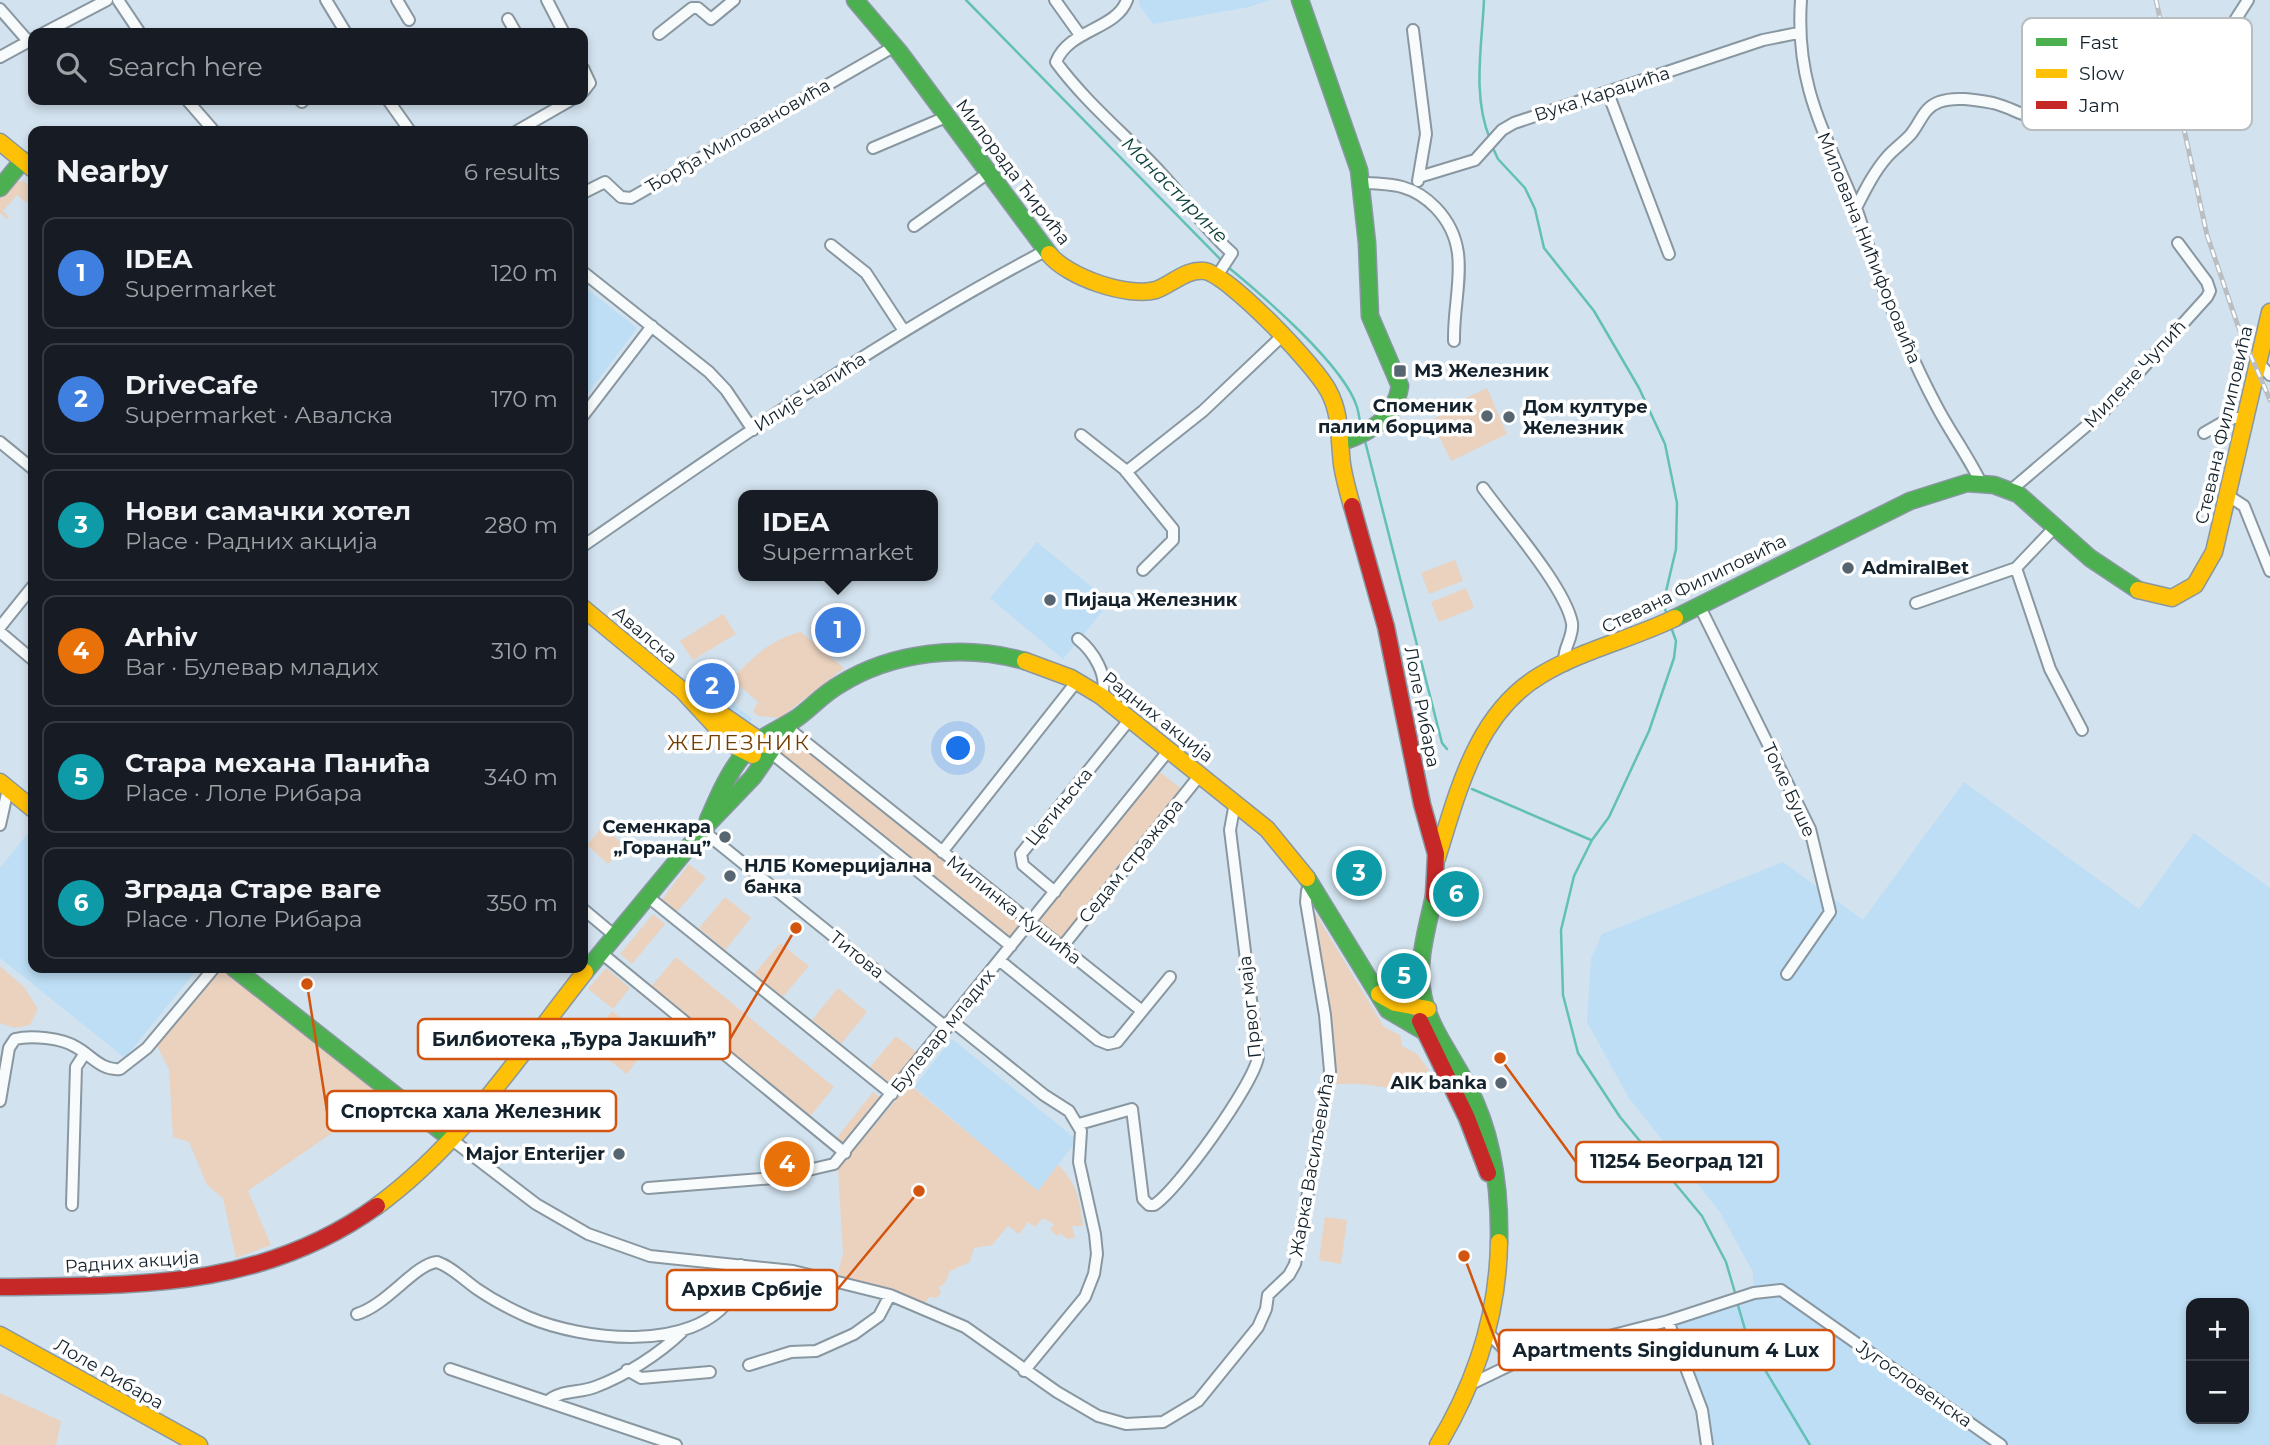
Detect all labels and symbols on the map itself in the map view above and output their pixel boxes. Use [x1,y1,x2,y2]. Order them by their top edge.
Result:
legend [2022,18,2252,130]
text: Fast [2079,31,2119,54]
street label: Вука Караџића [1532,62,1672,126]
text: Slow [2079,62,2124,85]
street label: Ђорђа Миловановића [642,74,834,198]
text: Jam [2078,94,2120,117]
street label: Милорада Ћирића [951,95,1075,249]
street label: Милована Нићифоровића [1812,129,1926,367]
water label: Манастирине [1117,132,1233,248]
street label: Милене Чупић [2079,315,2191,433]
street label: Стевана Филиповића [2190,324,2258,526]
street label: Илије Чалића [750,348,870,436]
place label: МЗ Железник [1414,360,1549,382]
marker: МЗ Железник [1392,363,1408,379]
place label: Споменик палим борцима [1318,395,1473,438]
place label: Дом културе Железник [1523,396,1648,439]
marker: Споменик палим борцима [1479,408,1495,424]
marker: Дом културе Железник [1501,409,1517,425]
street label: Стевана Филиповића [1598,530,1790,638]
place label: AdmiralBet [1861,557,1969,579]
marker: AdmiralBet [1840,560,1856,576]
place label: Пијаца Железник [1064,589,1238,611]
marker: Пијаца Железник [1042,592,1058,608]
street label: Авалска [608,602,682,668]
pin: 1 [815,604,861,656]
street label: Лоле Рибара [1400,645,1444,769]
pin: 2 [689,660,735,712]
street label: Радних акција [1098,667,1218,767]
district label: ЖЕЛЕЗНИК [667,730,811,755]
your location [941,731,975,765]
street label: Томе Буше [1758,739,1820,841]
street label: Цетињска [1021,763,1097,851]
street label: Седам стражара [1074,794,1188,928]
place label: Семенкара „Горанац” [603,816,711,859]
marker: Семенкара „Горанац” [717,829,733,845]
pin: 3 [1336,847,1382,899]
street label: Милинка Кушића [942,851,1086,969]
place label: НЛБ Комерцијална банка [744,855,932,898]
marker: НЛБ Комерцијална банка [722,868,738,884]
pin: 6 [1433,868,1479,920]
street label: Титова [825,926,889,984]
pin: 5 [1381,950,1427,1002]
street label: Првог маја [1234,955,1266,1059]
street label: Булевар младих [886,964,1000,1097]
callout: Билбиотека „Ђура Јакшић” [418,1019,730,1059]
text: Билбиотека „Ђура Јакшић” [432,1028,716,1051]
street label: Жарка Васиљевића [1285,1071,1339,1259]
place label: AIK banka [1389,1072,1487,1094]
marker: AIK banka [1493,1075,1509,1091]
callout: Спортска хала Железник [327,1091,616,1131]
text: Спортска хала Железник [341,1100,602,1123]
pin: 4 [764,1138,810,1190]
callout: 11254 Београд 121 [1576,1142,1778,1182]
place label: Major Enterijer [465,1143,605,1165]
marker: Major Enterijer [611,1146,627,1162]
text: 11254 Београд 121 [1590,1150,1764,1173]
street label: Радних акција [64,1246,200,1278]
callout: Архив Србије [667,1270,837,1310]
text: Архив Србије [681,1278,823,1301]
callout: Apartments Singidunum 4 Lux [1499,1330,1834,1370]
street label: Лоле Рибара [50,1334,168,1414]
street label: Југословенска [1852,1336,1976,1432]
text: Apartments Singidunum 4 Lux [1512,1339,1820,1362]

